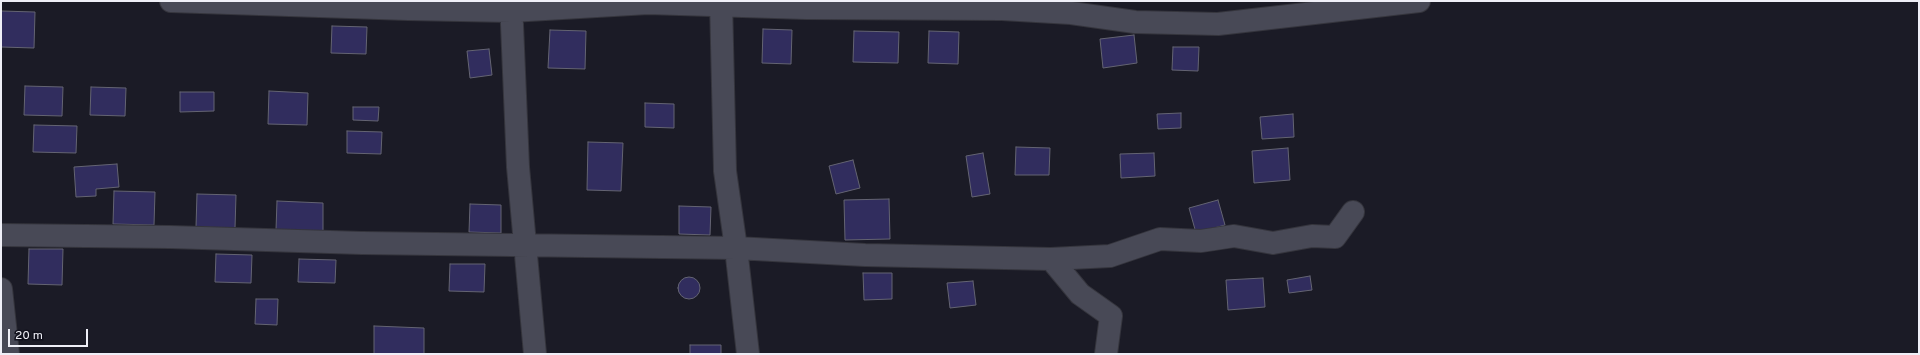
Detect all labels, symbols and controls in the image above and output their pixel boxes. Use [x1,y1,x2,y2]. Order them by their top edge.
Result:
scale bar [10,321,90,347]
text: 20 m [15,328,43,344]

